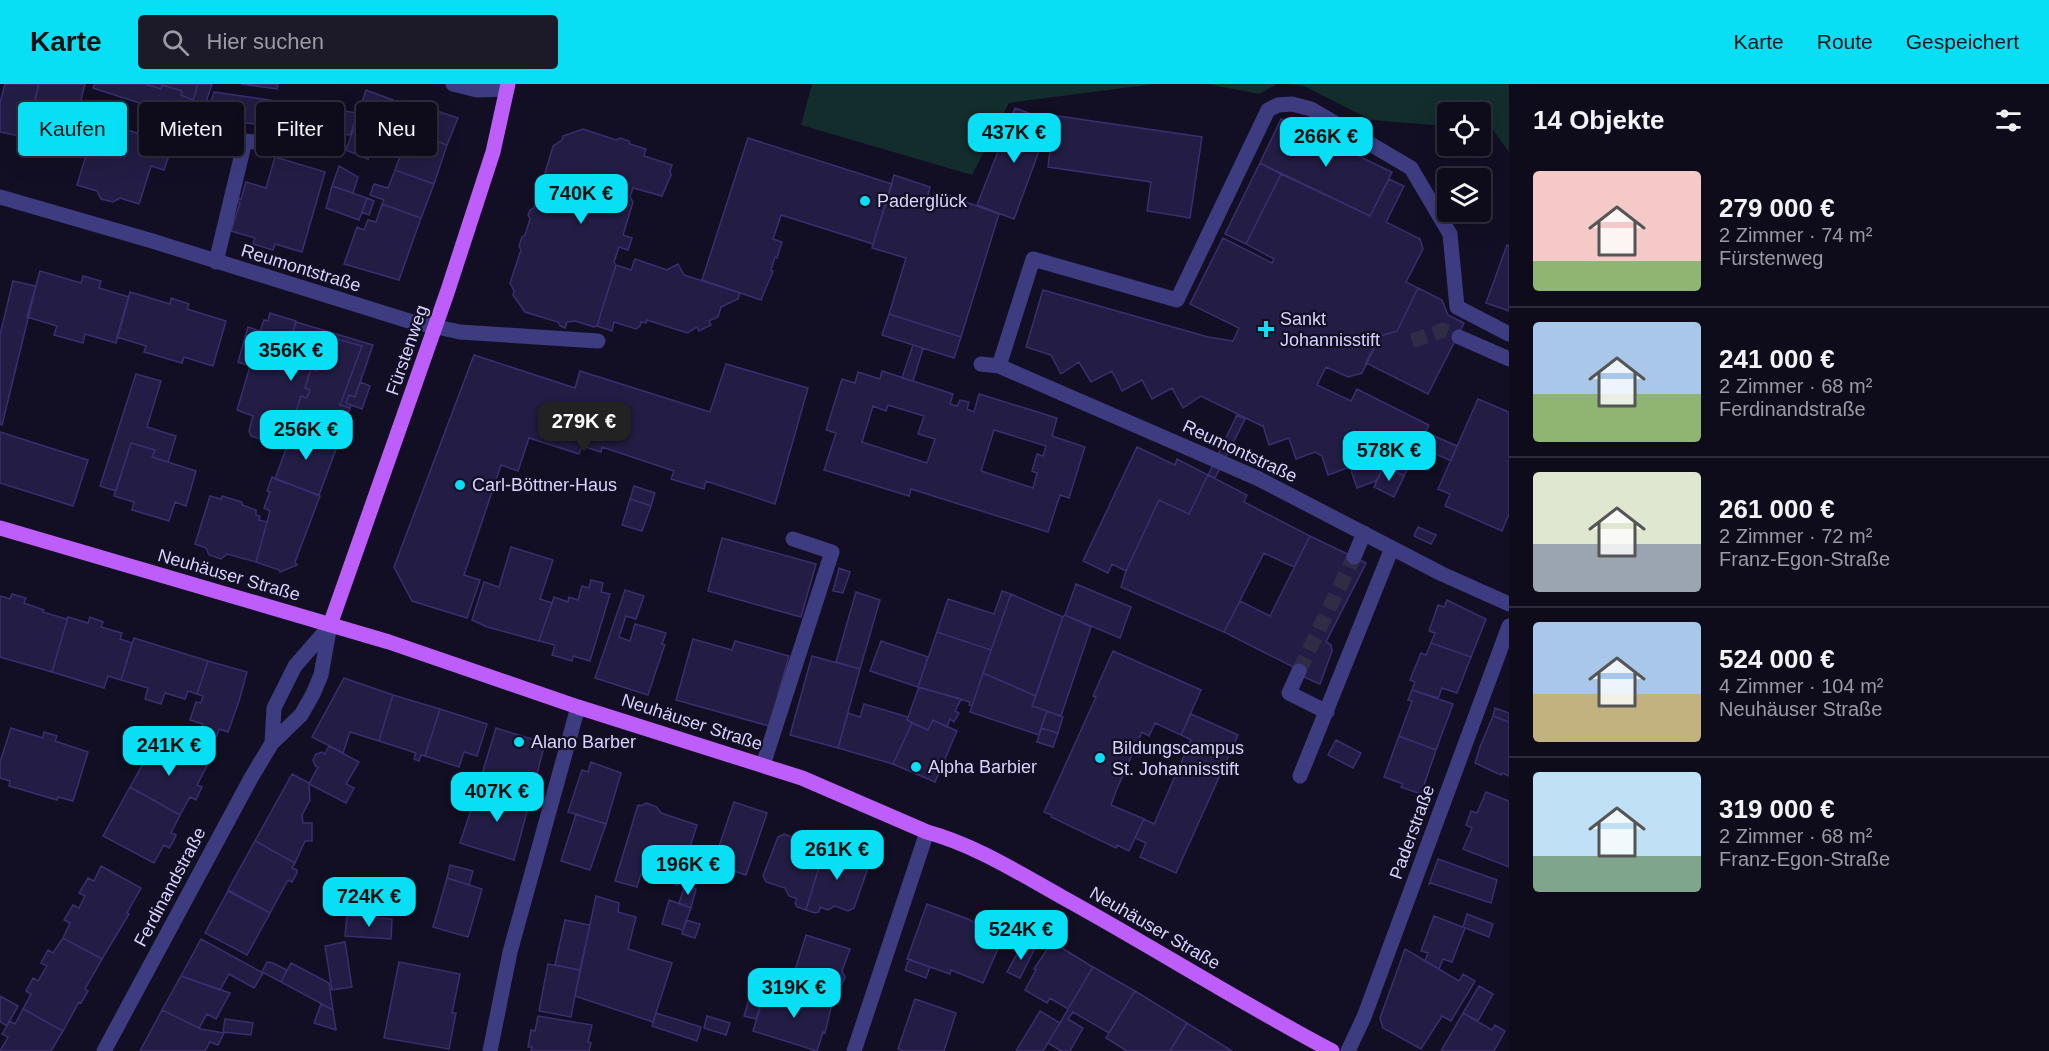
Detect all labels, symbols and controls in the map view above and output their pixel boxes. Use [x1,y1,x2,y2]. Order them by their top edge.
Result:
search box [138,15,558,69]
text: Karte [30,26,102,57]
icon: search [159,26,192,59]
text: Hier suchen [207,29,324,54]
text: Karte [1734,30,1784,53]
text: Route [1817,30,1873,53]
text: Gespeichert [1906,30,2019,53]
chip: Kaufen [18,102,127,156]
chip: Mieten [139,102,244,156]
chip: Filter [256,102,344,156]
chip: Neu [356,102,437,156]
map controls [1437,102,1491,222]
button: locate [1437,102,1491,156]
icon: filters [1992,104,2025,137]
text: 14 Objekte [1533,105,1665,135]
pin: 437K € [965,113,1063,164]
pin: 266K € [1277,117,1375,168]
text: 437K € [982,121,1046,143]
text: 266K € [1294,125,1358,147]
button: layers [1437,168,1491,222]
pin: 740K € [532,174,630,225]
text: 740K € [549,182,613,204]
place label: Paderglück [877,191,968,211]
text: 279 000 € [1719,193,1835,223]
marker: Paderglück [858,194,872,208]
icon: home [1581,195,1653,267]
text: 2 Zimmer · 74 m² [1719,224,1872,246]
street label: Reumontstraße [239,240,363,296]
text: Fürstenweg [1719,247,1824,269]
street label: Fürstenweg [382,302,432,398]
place label: Sankt Johannisstift [1280,309,1380,350]
marker: Sankt Johannisstift [1257,320,1275,338]
pin: 356K € [242,331,340,382]
text: 356K € [259,339,323,361]
text: 241 000 € [1719,344,1835,374]
icon: home [1581,346,1653,418]
text: 2 Zimmer · 68 m² [1719,375,1872,397]
text: Ferdinandstraße [1719,398,1866,420]
pin: 279K € [535,402,633,453]
pin: 256K € [257,410,355,461]
text: 279K € [552,410,616,432]
street label: Reumontstraße [1180,416,1300,486]
text: 256K € [274,418,338,440]
pin: 578K € [1340,431,1438,482]
text: 578K € [1357,439,1421,461]
place label: Carl-Böttner-Haus [472,475,617,495]
marker: Carl-Böttner-Haus [453,478,467,492]
text: 261 000 € [1719,494,1835,524]
icon: home [1581,496,1653,568]
text: 2 Zimmer · 72 m² [1719,525,1872,547]
street label: Neuhäuser Straße [156,545,302,605]
text: Franz-Egon-Straße [1719,548,1890,570]
text: 524 000 € [1719,644,1835,674]
icon: home [1581,646,1653,718]
text: 4 Zimmer · 104 m² [1719,675,1883,697]
street label: Neuhäuser Straße [619,690,765,754]
text: Neuhäuser Straße [1719,698,1882,720]
pin: 241K € [120,726,218,777]
place label: Alano Barber [531,732,636,752]
text: 241K € [137,734,201,756]
marker: Alano Barber [512,735,526,749]
place label: Bildungscampus St. Johannisstift [1112,738,1244,779]
marker: Bildungscampus St. Johannisstift [1093,751,1107,765]
place label: Alpha Barbier [928,757,1037,777]
marker: Alpha Barbier [909,760,923,774]
pin: 407K € [448,772,546,823]
text: 407K € [465,780,529,802]
street label: Paderstraße [1386,782,1438,882]
text: 319 000 € [1719,794,1835,824]
icon: home [1581,796,1653,868]
street label: Ferdinandstraße [130,824,210,950]
text: 2 Zimmer · 68 m² [1719,825,1872,847]
pin: 261K € [788,830,886,881]
text: 261K € [805,838,869,860]
pin: 196K € [639,845,737,896]
text: Franz-Egon-Straße [1719,848,1890,870]
text: 196K € [656,853,720,875]
pin: 724K € [320,877,418,928]
street label: Neuhäuser Straße [1086,883,1224,973]
text: 724K € [337,885,401,907]
pin: 524K € [972,910,1070,961]
text: 524K € [989,918,1053,940]
pin: 319K € [745,968,843,1019]
text: 319K € [762,976,826,998]

